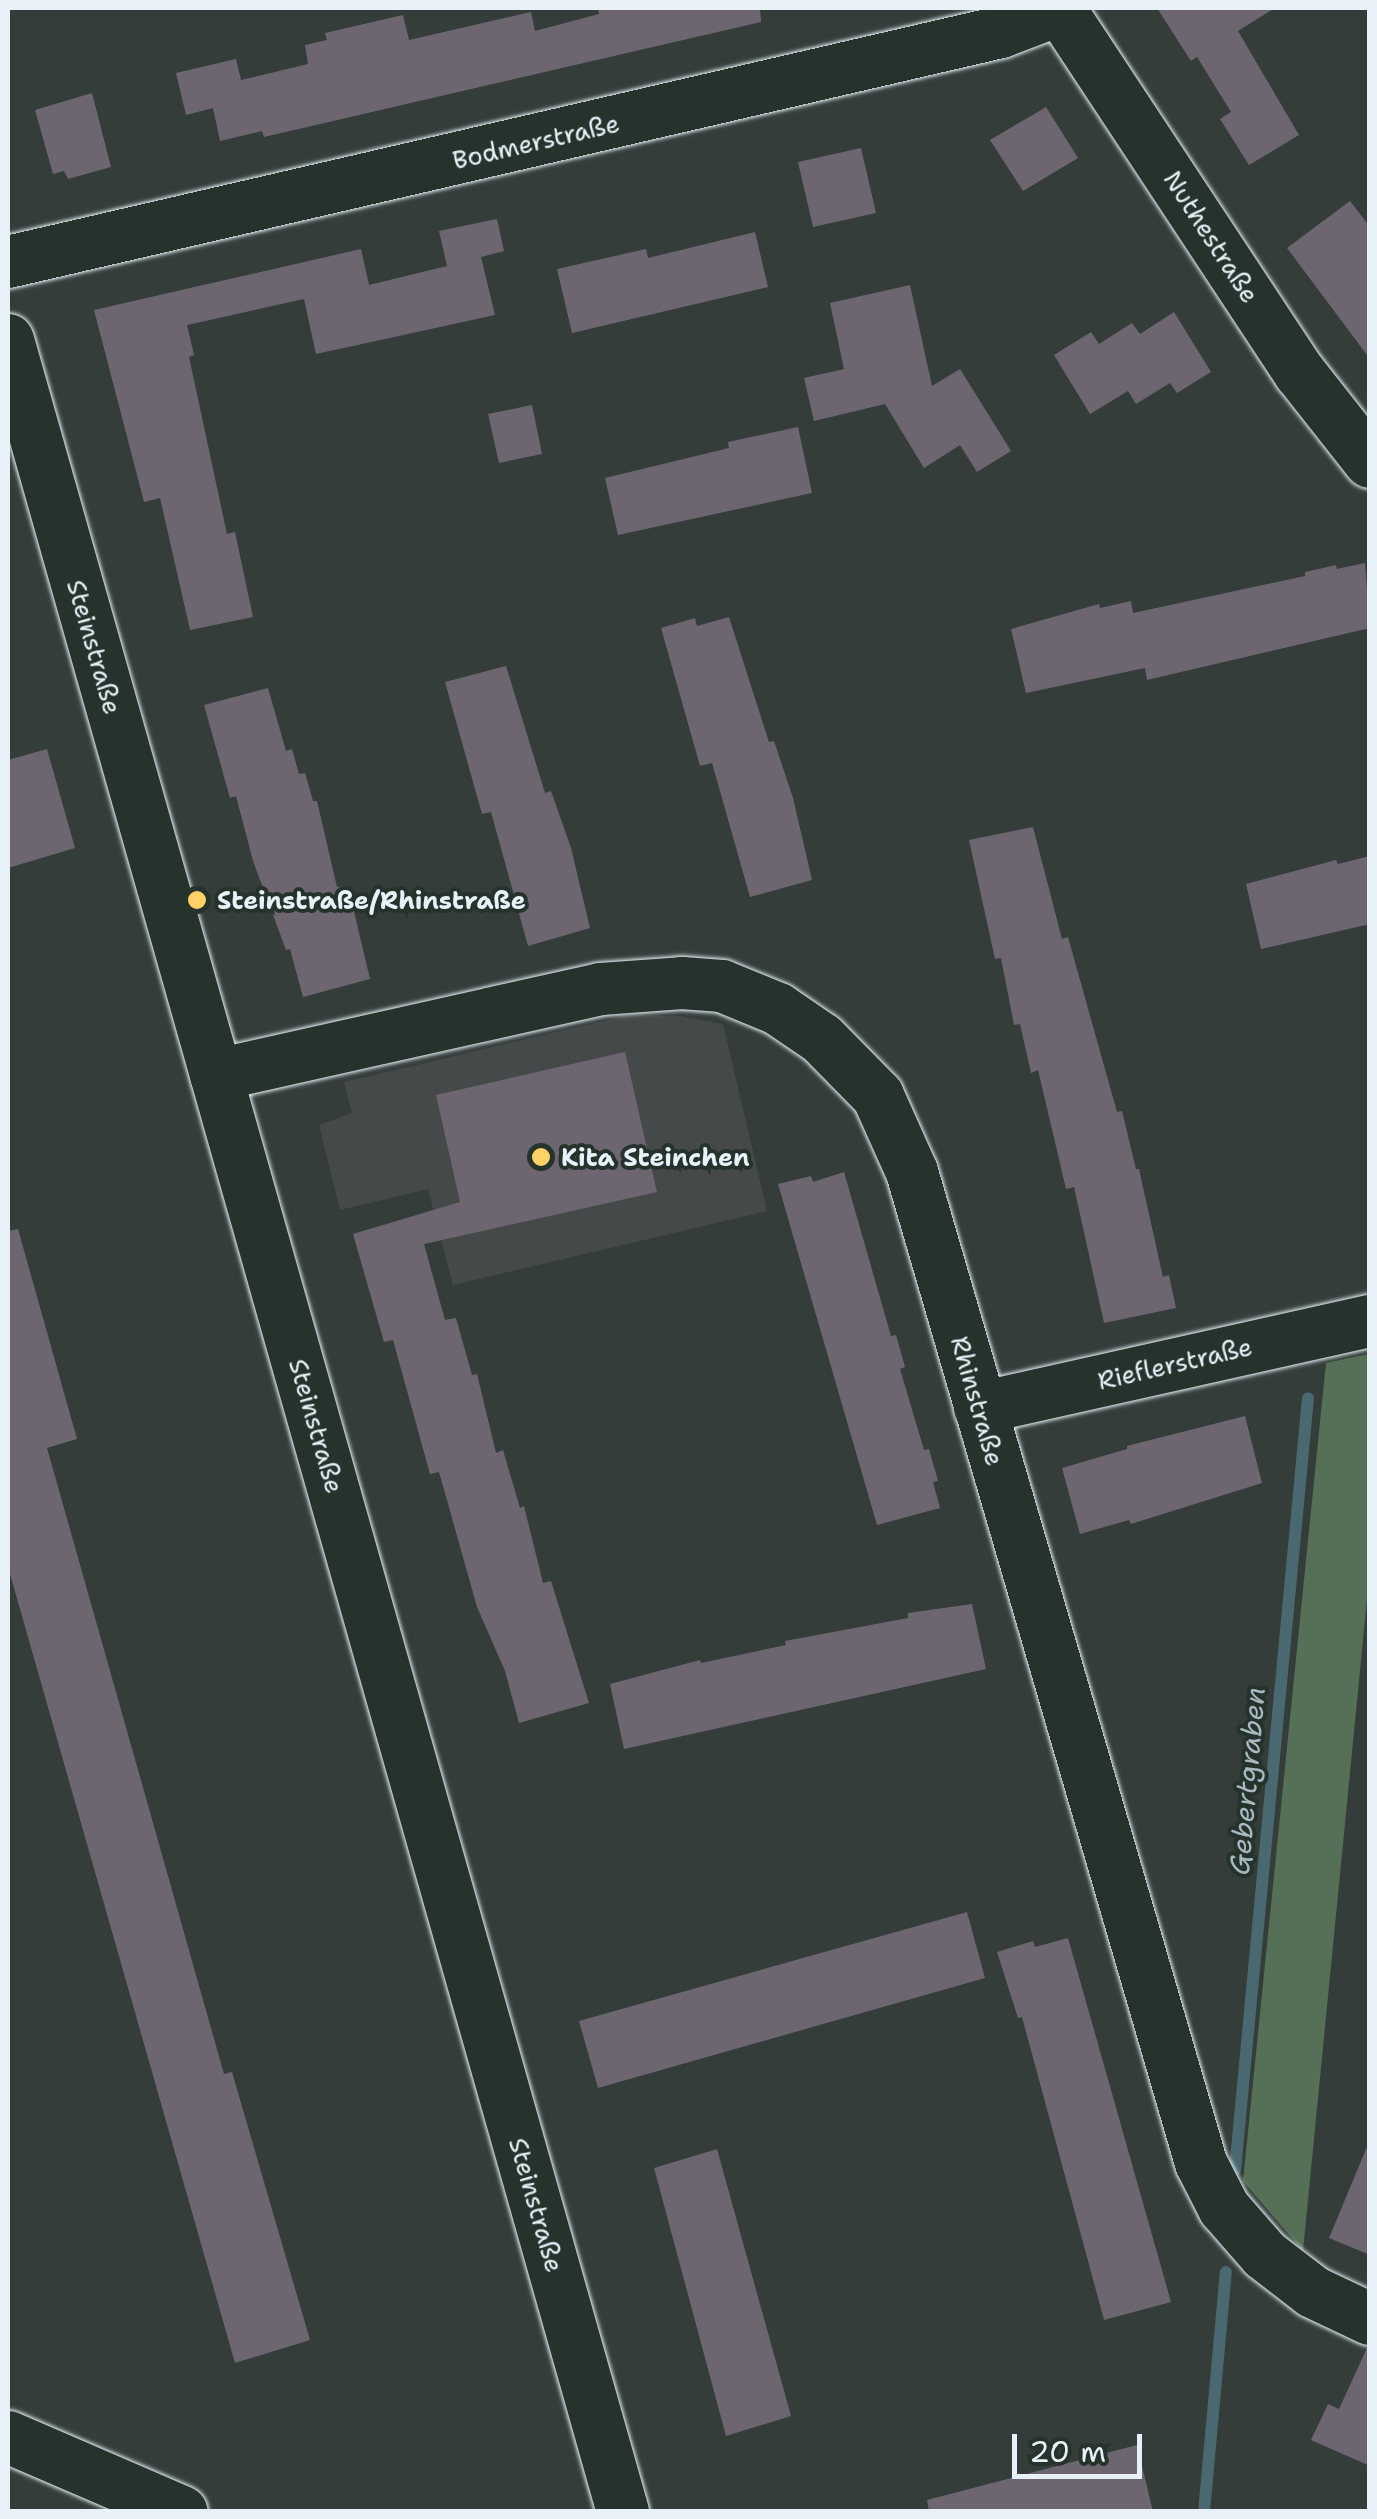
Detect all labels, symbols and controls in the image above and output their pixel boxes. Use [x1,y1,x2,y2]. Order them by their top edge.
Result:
street label: Bodmerstraße [450,108,622,176]
street label: Nuthestraße [1157,165,1265,309]
street label: Steinstraße [61,576,127,718]
place label: Steinstraße/Rhinstraße [217,885,526,915]
marker: Steinstraße/Rhinstraße [186,889,208,911]
place label: Kita Steinchen [561,1142,750,1172]
marker: Kita Steinchen [530,1146,552,1168]
street label: Rieflerstraße [1095,1332,1255,1396]
street label: Rhinstraße [944,1333,1010,1469]
street label: Steinstraße [283,1355,349,1497]
water label: Gebertgraben [1222,1686,1272,1876]
street label: Steinstraße [503,2134,569,2276]
scale bar [1017,2414,1147,2476]
text: 20 m [1029,2431,1106,2472]

